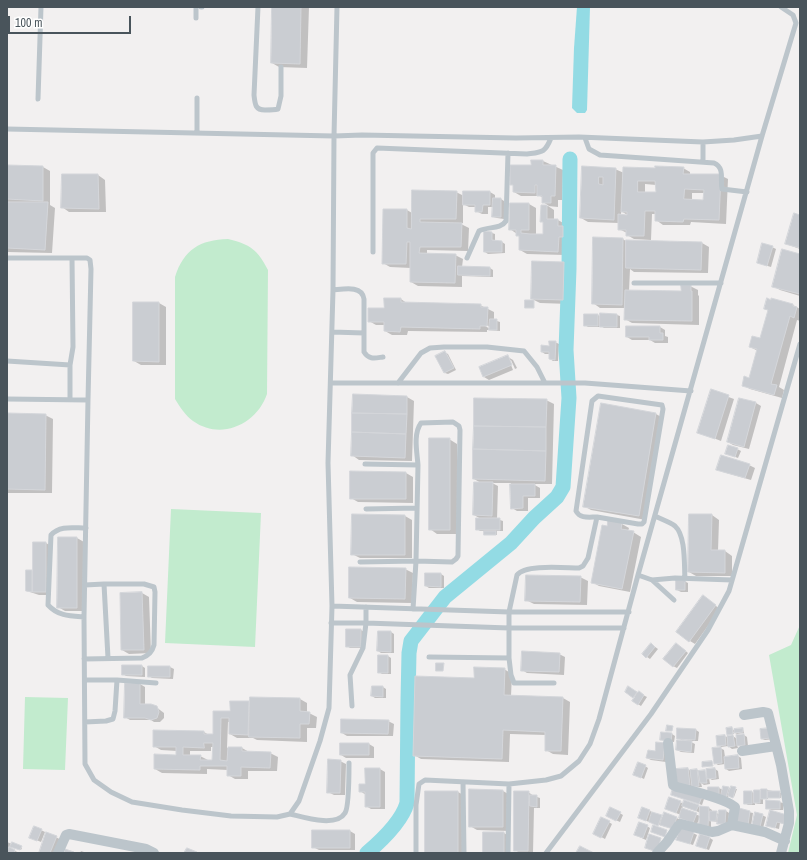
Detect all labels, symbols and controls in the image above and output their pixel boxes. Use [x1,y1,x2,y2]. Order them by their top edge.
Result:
scale bar [10,8,133,34]
text: 100 m [15,15,42,31]

